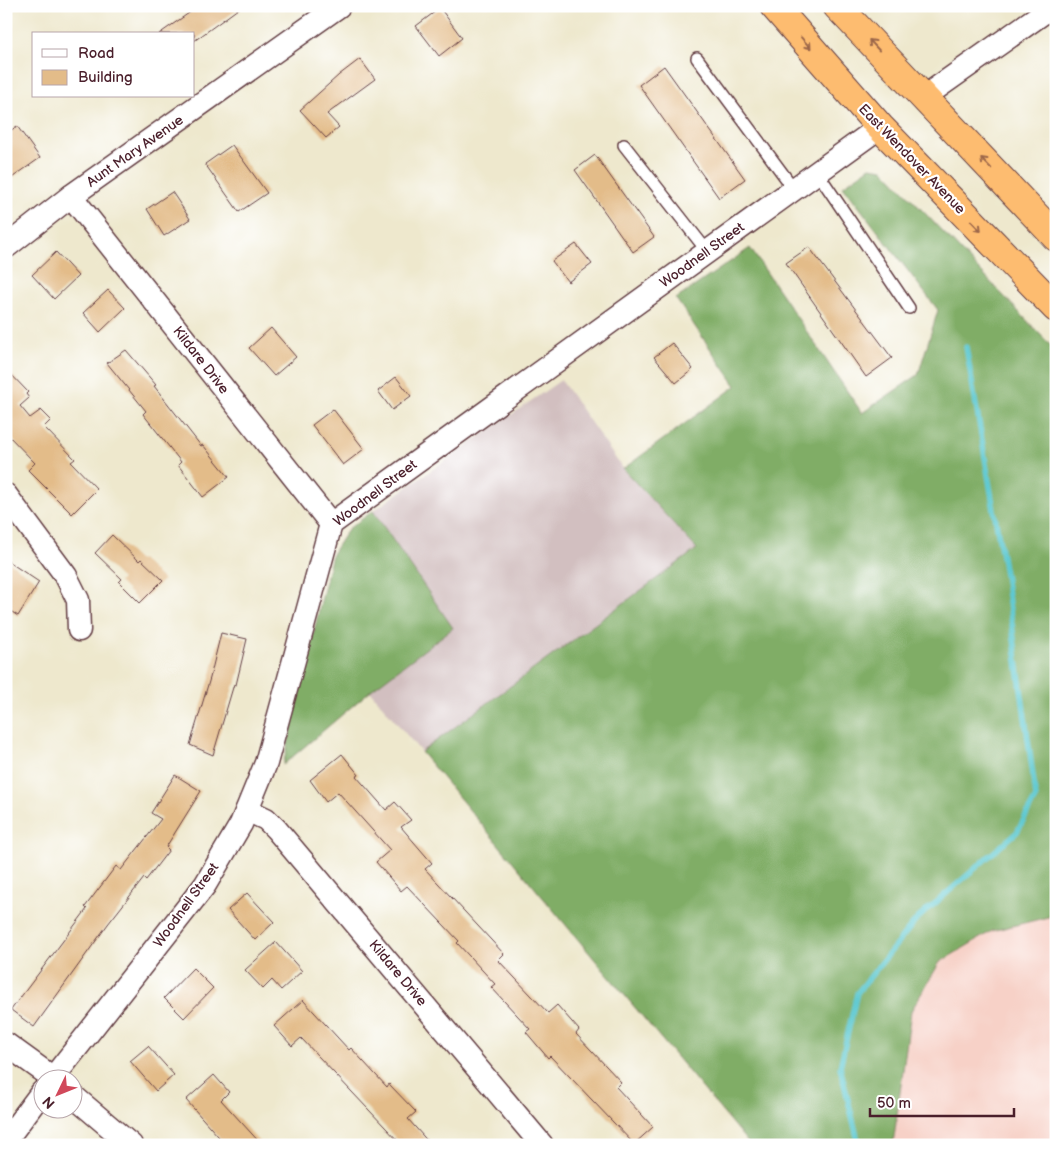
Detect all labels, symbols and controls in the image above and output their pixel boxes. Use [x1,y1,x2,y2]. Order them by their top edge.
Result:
legend [32,32,195,98]
one-way arrow [800,36,811,49]
one-way arrow [868,39,880,52]
text: Road [78,44,114,63]
text: Building [78,68,133,87]
street label: East Wendover Avenue [855,100,969,218]
street label: Aunt Mary Avenue [83,111,187,191]
one-way arrow [980,157,992,169]
street label: Woodnell Street [656,218,748,291]
one-way arrow [970,220,982,232]
street label: Kildare Drive [169,323,233,397]
street label: Woodnell Street [330,456,421,530]
street label: Woodnell Street [150,859,223,951]
street label: Kildare Drive [365,936,431,1010]
north arrow [32,1068,82,1118]
scale bar [870,1086,1013,1118]
text: N [39,1093,59,1112]
text: 50 m [877,1094,911,1113]

